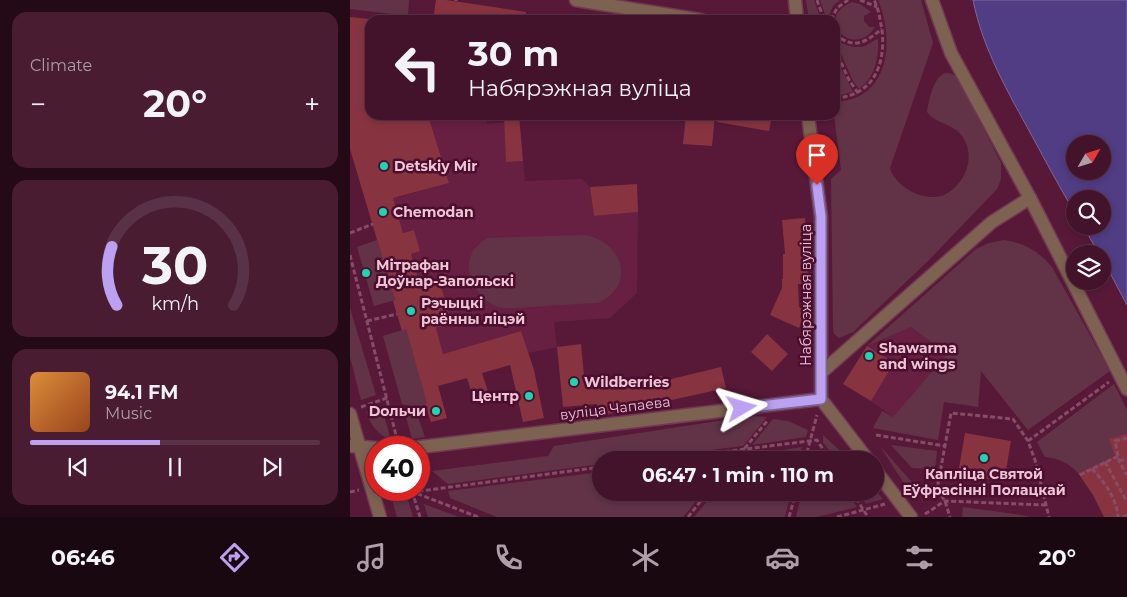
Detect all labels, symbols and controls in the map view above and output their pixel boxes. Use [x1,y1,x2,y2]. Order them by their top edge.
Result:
text: 30 m [468,32,559,75]
icon: left [385,35,450,100]
text: Climate [30,56,92,75]
text: Набярэжная вуліца [468,75,692,102]
text: 20° [143,80,207,127]
text: − [30,87,46,121]
text: + [304,87,320,121]
pin [796,134,838,185]
north arrow [1066,135,1111,180]
map controls [1066,135,1111,290]
icon: arrive [803,141,831,169]
place label: Detskiy Mir [394,157,477,175]
marker: Detskiy Mir [378,160,390,172]
button: search [1066,190,1111,235]
place label: Chemodan [393,203,474,221]
marker: Chemodan [377,206,389,218]
street label: Набярэжная вуліца [797,224,815,366]
text: 30 [141,234,208,297]
button: layers [1066,245,1111,290]
place label: Мітрафан Доўнар-Запольскі [376,256,514,290]
marker: Мітрафан Доўнар-Запольскі [360,267,372,279]
text: km/h [151,293,199,314]
place label: Рэчыцкі раённы ліцэй [421,294,525,328]
marker: Рэчыцкі раённы ліцэй [405,305,417,317]
place label: Shawarma and wings [879,339,957,373]
marker: Shawarma and wings [863,350,875,362]
place label: Wildberries [584,373,670,391]
marker: Wildberries [568,376,580,388]
text: 94.1 FM [105,381,178,404]
position arrow [715,381,767,433]
place label: Центр [471,387,519,405]
marker: Центр [523,390,535,402]
street label: вуліца Чапаева [559,392,671,424]
place label: Doльчи [369,402,426,420]
text: Music [105,404,152,423]
marker: Doльчи [430,405,442,417]
speed limit sign: 40 [365,436,430,501]
marker: Капліца Святой Еўфрасінні Полацкай [978,452,990,464]
icon: previous [64,453,92,481]
icon: pause [161,453,189,481]
icon: next [258,453,286,481]
text: 06:47 · 1 min · 110 m [642,464,834,487]
place label: Капліца Святой Еўфрасінні Полацкай [902,465,1066,499]
icon: directions [217,540,252,575]
icon: music [354,540,389,575]
icon: phone [491,540,526,575]
icon: climate [628,540,663,575]
icon: car [765,540,800,575]
icon: filters [902,540,937,575]
text: 06:46 [51,544,115,571]
text: 20° [1039,544,1076,571]

